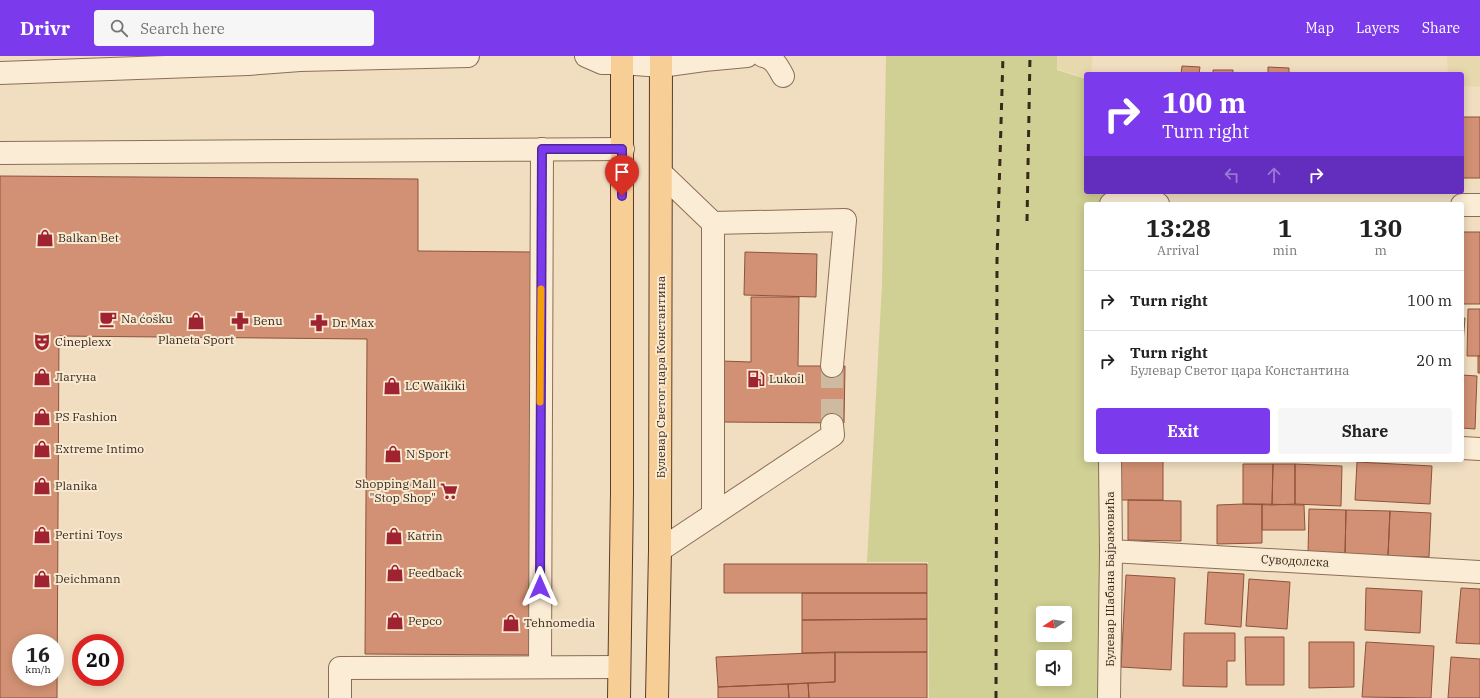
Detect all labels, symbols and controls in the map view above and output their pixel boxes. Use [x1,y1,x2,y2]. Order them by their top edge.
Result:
search box [94,10,374,46]
text: Drivr [20,16,70,40]
icon: search [108,17,130,39]
text: Search here [140,19,225,38]
text: Map [1306,19,1334,37]
text: Layers [1356,19,1400,37]
text: Share [1422,19,1460,37]
text: 100 m [1162,84,1246,121]
icon: right [1096,88,1148,140]
text: Turn right [1162,120,1249,143]
pin [605,155,639,196]
icon: arrive [611,161,633,183]
icon: left [1221,164,1243,186]
icon: ahead [1263,164,1285,186]
icon: right [1305,164,1327,186]
text: 13:28 [1146,212,1211,244]
text: 1 [1278,212,1292,244]
text: 130 [1359,212,1402,244]
shop icon: Balkan Bet [35,228,55,248]
place label: Balkan Bet [58,230,119,245]
text: Arrival [1157,242,1199,259]
text: min [1272,242,1297,259]
text: m [1374,242,1387,259]
street label: Булевар Светог цара Константина [653,275,668,478]
icon: right [1096,290,1118,312]
text: Turn right [1130,291,1208,310]
text: 100 m [1407,291,1452,310]
cafe icon: Na ćošku [98,309,118,329]
place label: Na ćošku [121,311,173,326]
shop icon: Planeta Sport [186,311,206,331]
pharmacy icon: Benu [230,311,250,331]
place label: Benu [253,313,283,328]
pharmacy icon: Dr. Max [309,313,329,333]
place label: Dr. Max [332,315,375,330]
theatre icon: Cineplexx [32,332,52,352]
place label: Planeta Sport [158,332,234,347]
place label: Cineplexx [55,334,112,349]
text: Turn right [1130,343,1208,362]
icon: right [1096,350,1118,372]
text: 20 m [1416,351,1452,370]
text: Булевар Светог цара Константина [1130,362,1349,379]
shop icon: Лагуна [32,367,52,387]
place label: Лагуна [55,369,97,384]
fuel station icon: Lukoil [746,369,766,389]
place label: Lukoil [769,371,805,386]
shop icon: LC Waikiki [382,376,402,396]
place label: LC Waikiki [405,378,466,393]
shop icon: PS Fashion [32,407,52,427]
button: Exit [1096,408,1270,454]
button: Share [1278,408,1452,454]
place label: PS Fashion [55,409,118,424]
shop icon: Extreme Intimo [32,439,52,459]
place label: Extreme Intimo [55,441,144,456]
shop icon: N Sport [383,444,403,464]
place label: N Sport [406,446,449,461]
shop icon: Planika [32,476,52,496]
place label: Shopping Mall "Stop Shop" [355,476,436,505]
place label: Planika [55,478,98,493]
supermarket icon: Shopping Mall "Stop Shop" [439,481,459,501]
street label: Булевар Шабана Бајрамовића [1102,491,1117,667]
shop icon: Pertini Toys [32,525,52,545]
shop icon: Katrin [384,526,404,546]
place label: Pertini Toys [55,527,123,542]
place label: Katrin [407,528,443,543]
street label: Суводолска [1260,551,1330,570]
shop icon: Feedback [385,563,405,583]
place label: Feedback [408,565,462,580]
position arrow [519,566,561,608]
shop icon: Deichmann [32,569,52,589]
place label: Deichmann [55,571,121,586]
north arrow [1036,606,1072,642]
map controls [1036,606,1072,686]
shop icon: Pepco [385,611,405,631]
place label: Pepco [408,613,442,628]
shop icon: Tehnomedia [501,613,521,633]
place label: Tehnomedia [524,615,596,630]
speed limit sign: 20 [72,634,124,686]
text: 16 [26,641,50,668]
button: sound [1036,650,1072,686]
text: km/h [25,663,51,676]

